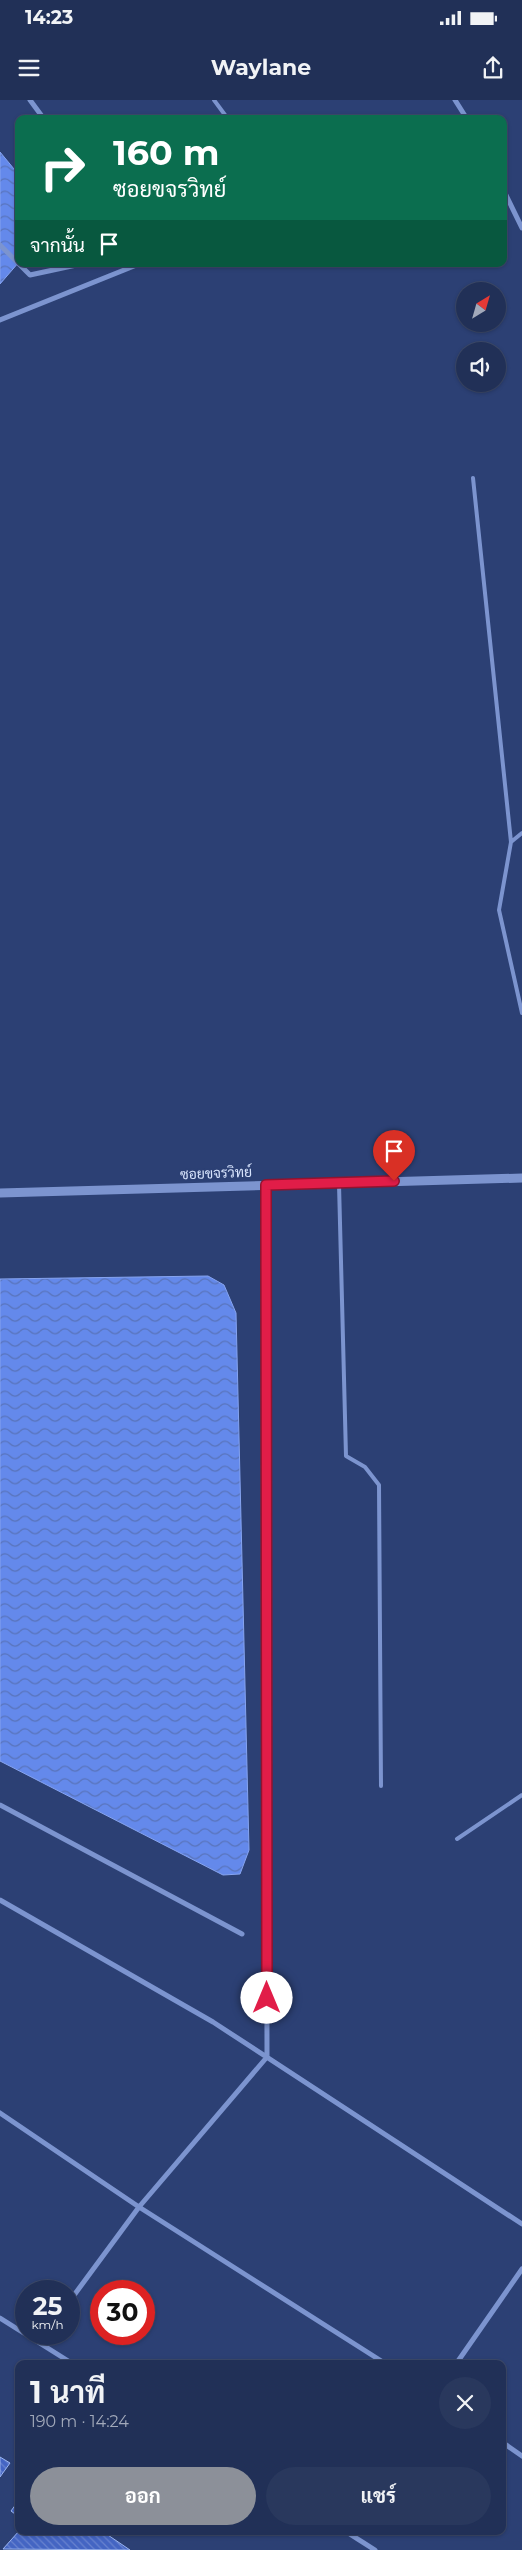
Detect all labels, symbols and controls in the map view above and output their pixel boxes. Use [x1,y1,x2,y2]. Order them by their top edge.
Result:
text: 14:23 [25,6,73,29]
icon: menu [15,54,43,82]
text: Waylane [211,54,311,81]
icon: share [479,54,507,82]
text: 160 m [113,131,219,174]
icon: right [30,135,95,200]
text: ซอยขจรวิทย์ [113,176,226,203]
icon: arrive [95,230,123,258]
text: จากนั้น [30,234,85,257]
north arrow [456,282,506,332]
map controls [456,282,506,392]
button: sound [456,342,506,392]
pin [373,1130,415,1181]
icon: arrive [380,1137,408,1165]
street label: ซอยขจรวิทย์ [180,1163,252,1183]
position arrow [240,1971,292,2023]
speed limit sign: 30 [90,2280,155,2345]
text: 25 [33,2291,62,2321]
text: km/h [31,2317,64,2332]
text: 1 นาที [30,2374,105,2411]
button: close [439,2377,491,2429]
text: 190 m · 14:24 [30,2412,129,2431]
button: ออก [30,2467,256,2525]
button: แชร์ [266,2467,491,2525]

